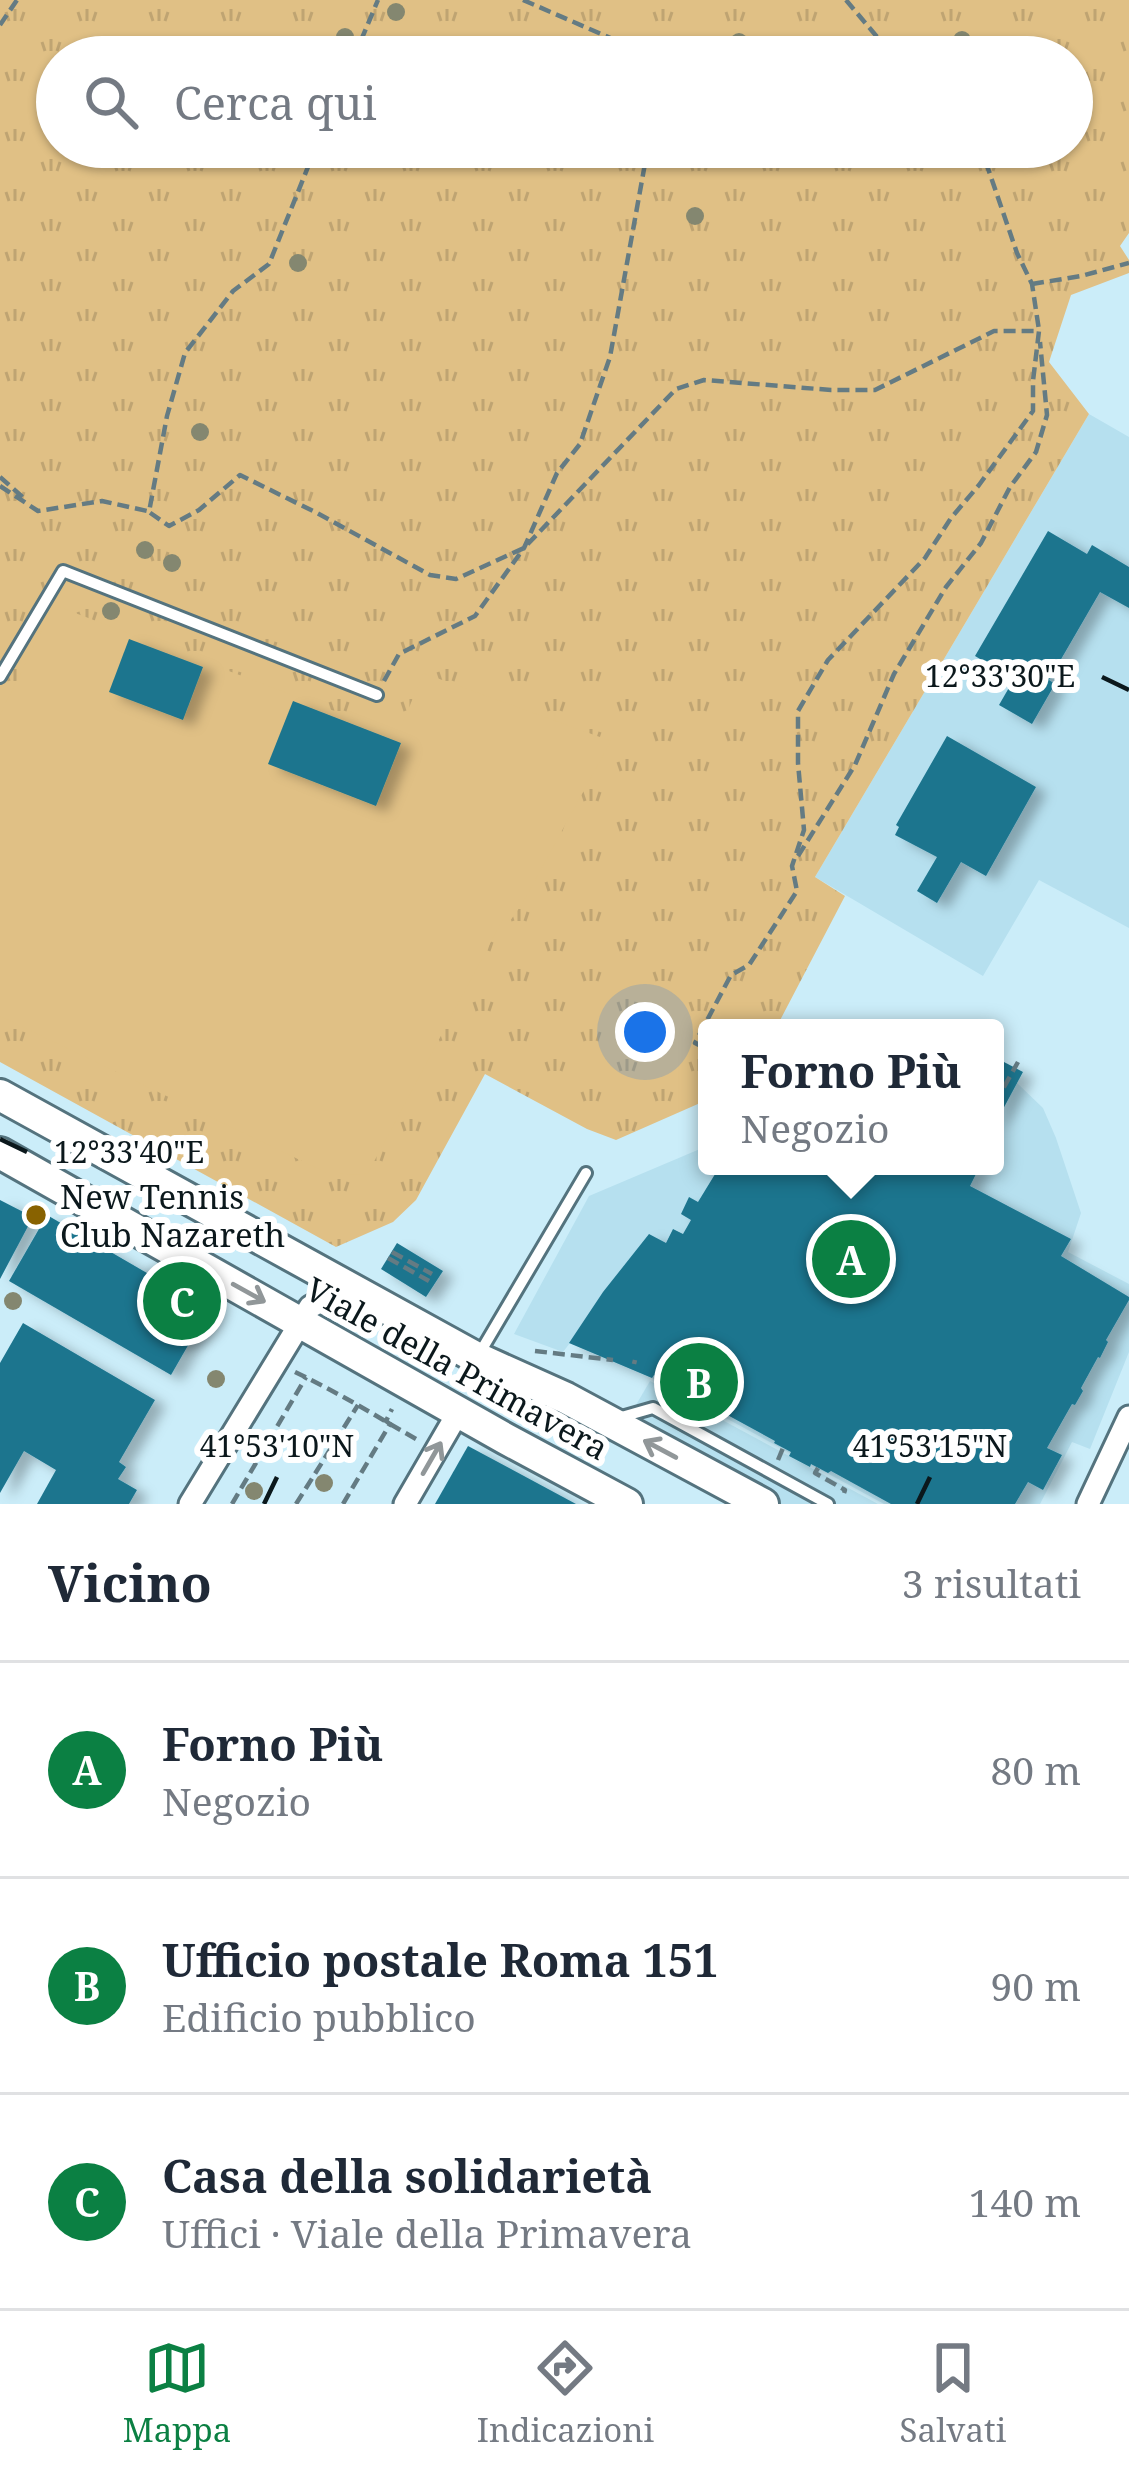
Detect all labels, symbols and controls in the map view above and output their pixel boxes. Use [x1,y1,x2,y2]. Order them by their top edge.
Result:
search box [36,36,1093,168]
icon: search [78,69,144,135]
text: Cerca qui [174,72,377,133]
text: 12°33'30"E [925,655,1075,696]
your location [615,1002,675,1062]
popup [698,1019,1004,1175]
text: Forno Più [740,1040,962,1101]
text: Negozio [740,1101,889,1154]
text: 12°33'40"E [54,1131,204,1172]
place label: New Tennis Club Nazareth [60,1174,285,1257]
marker: New Tennis Club Nazareth [23,1202,49,1228]
pin: A [812,1214,890,1304]
pin: C [143,1256,221,1346]
street label: Viale della Primavera [298,1266,616,1470]
one-way arrow [230,1282,265,1305]
pin: B [660,1337,738,1427]
text: 41°53'10"N [200,1425,354,1466]
text: 41°53'15"N [853,1425,1007,1466]
one-way arrow [643,1437,678,1460]
one-way arrow [421,1441,445,1476]
text: Vicino [48,1547,212,1617]
text: 3 risultati [902,1556,1081,1609]
text: Forno Più [162,1713,383,1774]
text: A [72,1743,102,1796]
text: 80 m [990,1743,1081,1796]
text: Negozio [162,1774,311,1827]
text: Ufficio postale Roma 151 [162,1929,719,1990]
text: B [74,1959,100,2012]
text: 90 m [990,1959,1081,2012]
text: Edificio pubblico [162,1990,476,2043]
text: Casa della solidarietà [162,2145,652,2206]
text: C [74,2175,100,2228]
text: 140 m [969,2175,1081,2228]
text: Uffici · Viale della Primavera [162,2206,692,2259]
tab: Mappa [123,2335,231,2452]
tab: Indicazioni [477,2335,654,2452]
tab: Salvati [900,2335,1006,2452]

